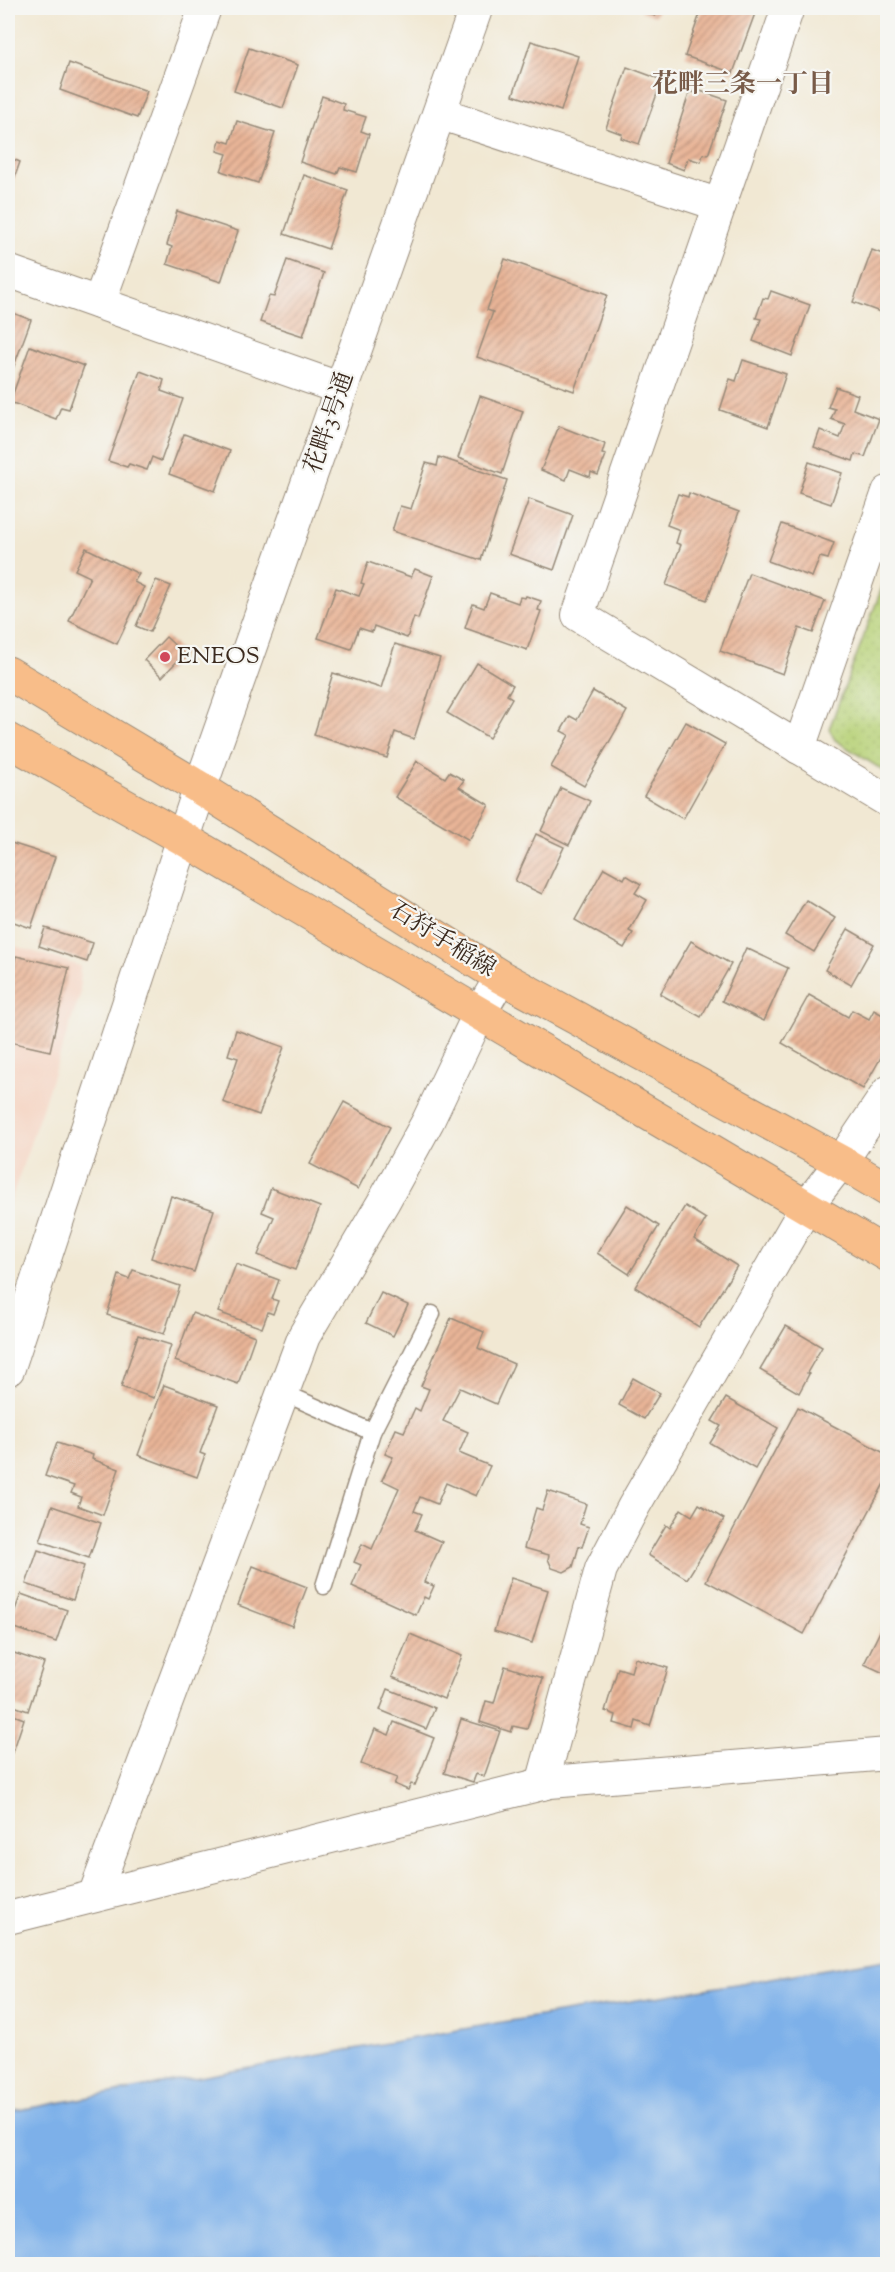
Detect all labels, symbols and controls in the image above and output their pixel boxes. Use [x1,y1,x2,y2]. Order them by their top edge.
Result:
district label: 花畔三条一丁目 [652,67,834,104]
street label: 花畔3号通 [297,367,363,479]
place label: ENEOS [177,640,260,674]
marker: ENEOS [158,650,172,664]
street label: 石狩手稲線 [382,894,502,986]

